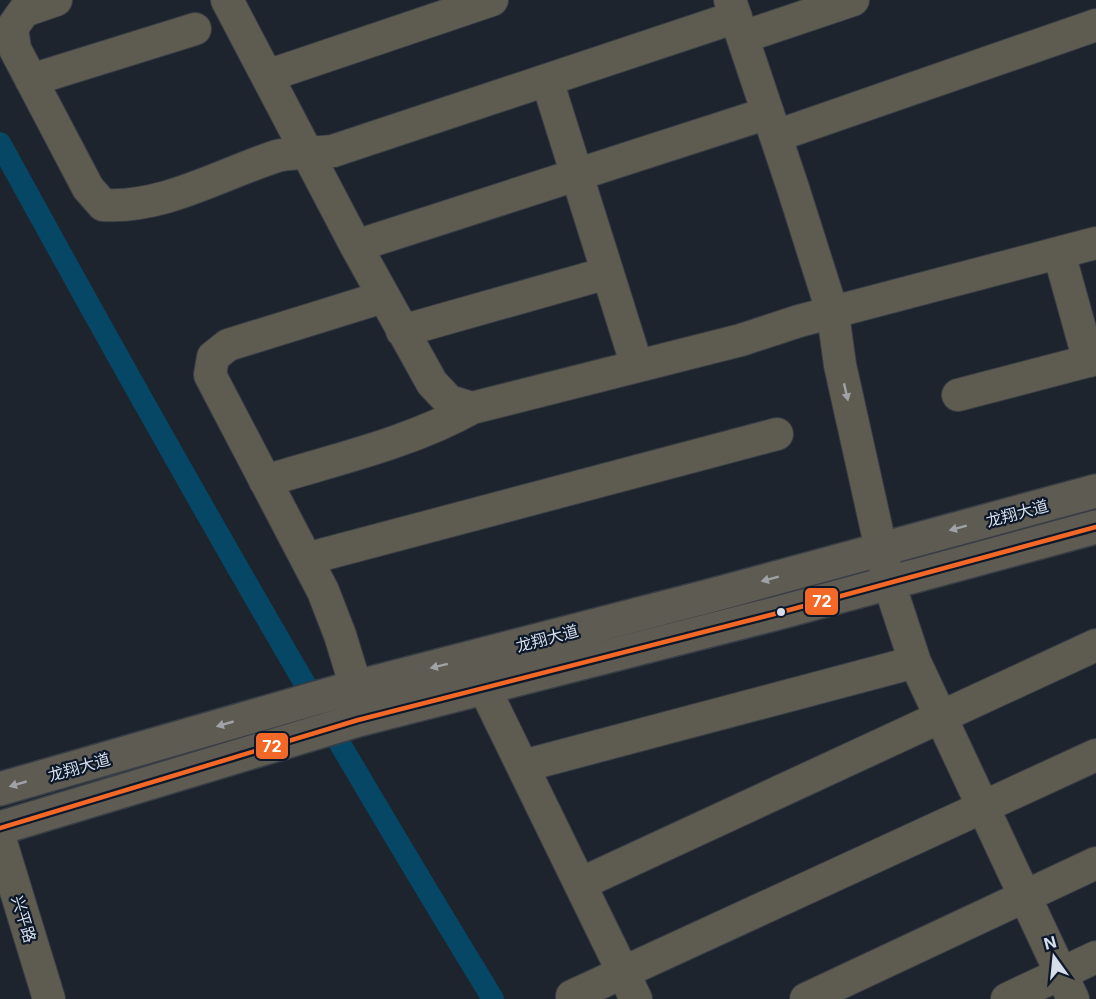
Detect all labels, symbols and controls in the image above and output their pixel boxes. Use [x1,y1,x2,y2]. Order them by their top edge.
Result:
one-way arrow [842,383,852,401]
street label: 龙翔大道 [983,495,1051,531]
one-way arrow [949,524,968,534]
one-way arrow [761,575,779,585]
line badge: 72 [804,587,839,616]
text: 72 [812,591,832,611]
unlabelled marker [775,606,787,618]
street label: 龙翔大道 [513,620,581,656]
one-way arrow [430,662,449,672]
one-way arrow [216,720,234,729]
line badge: 72 [255,732,289,760]
text: 72 [262,736,282,756]
street label: 龙翔大道 [45,749,113,785]
one-way arrow [9,780,27,789]
street label: 兴平路 [7,893,41,945]
north arrow [1024,927,1084,987]
text: N [1042,931,1059,954]

